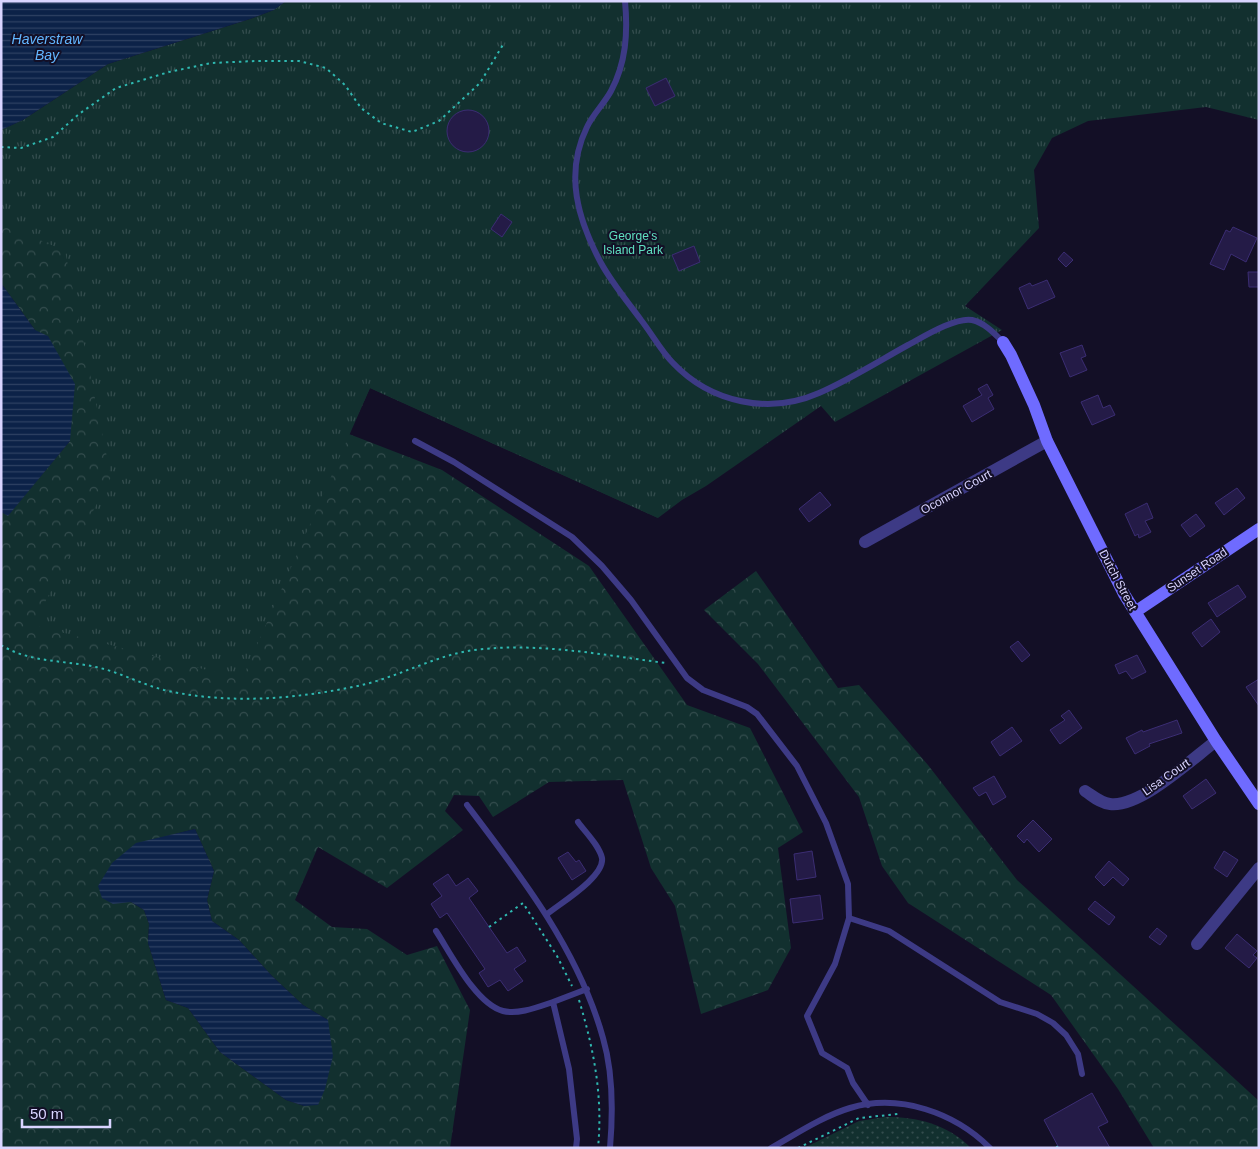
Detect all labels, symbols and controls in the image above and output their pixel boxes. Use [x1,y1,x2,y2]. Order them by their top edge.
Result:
water label: Haverstraw Bay [12,31,83,63]
park label: George's Island Park [603,229,664,257]
street label: Oconnor Court [918,466,994,517]
street label: Sunset Road [1164,545,1230,595]
street label: Dutch Street [1096,547,1140,613]
street label: Lisa Court [1140,755,1193,798]
scale bar [22,1096,110,1128]
text: 50 m [30,1105,63,1122]

